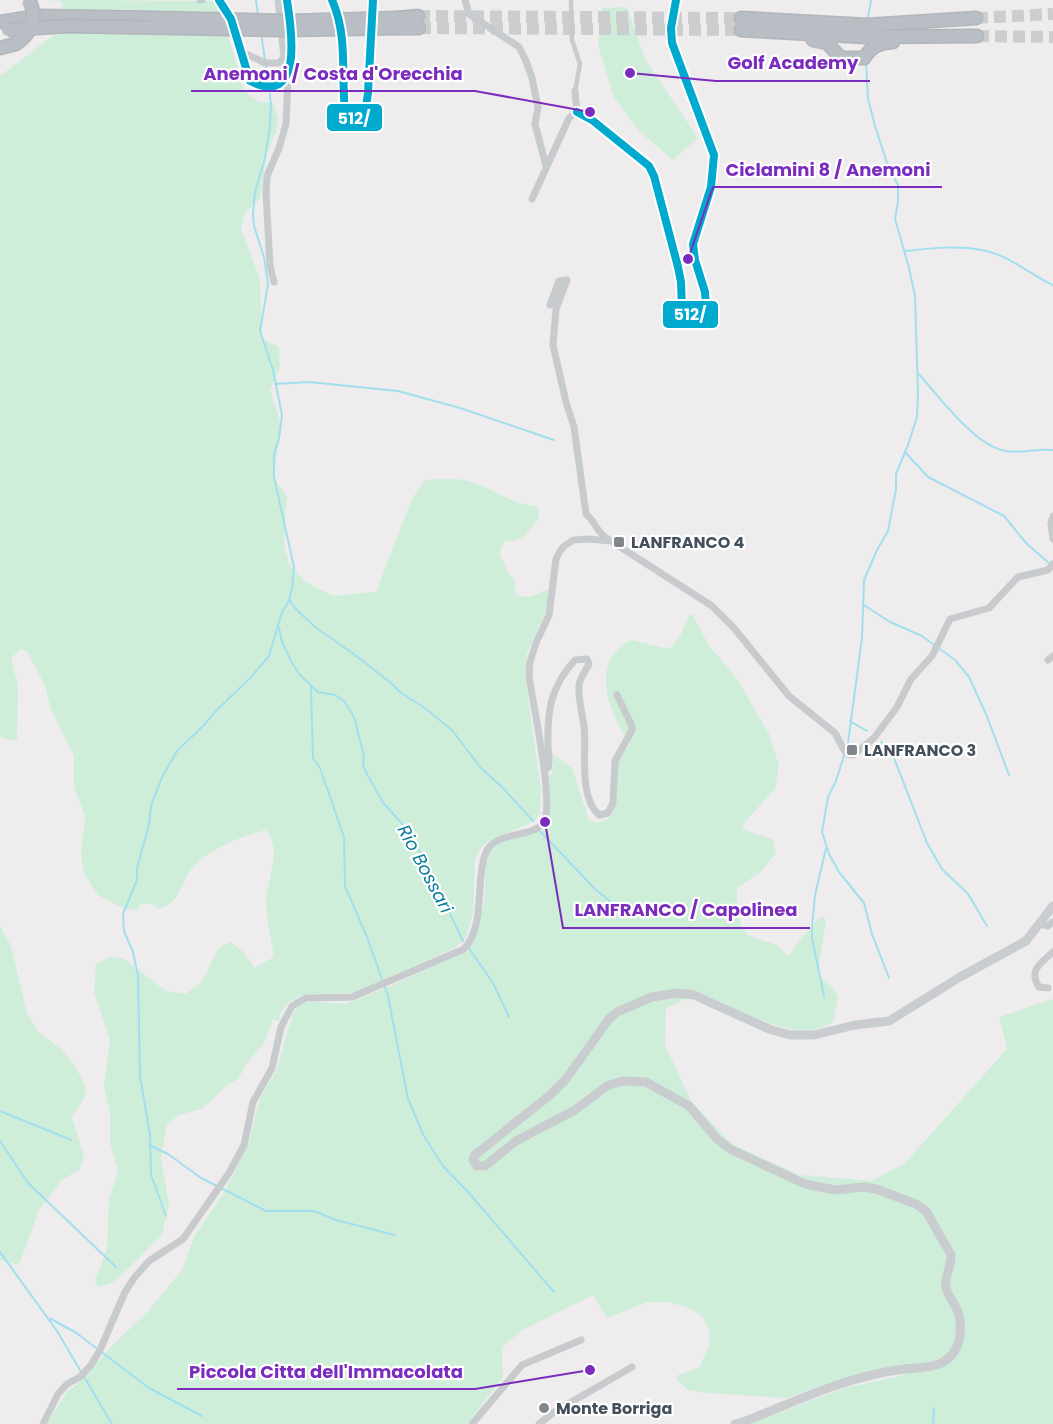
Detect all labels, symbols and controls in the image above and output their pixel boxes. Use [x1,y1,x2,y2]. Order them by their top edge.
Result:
callout: Golf Academy [716,45,870,81]
text: Golf Academy [728,50,859,75]
callout: Anemoni / Costa d'Orecchia [191,55,475,91]
text: Anemoni / Costa d'Orecchia [203,61,463,86]
line badge: 512/ [326,103,383,132]
text: 512/ [338,107,371,130]
callout: Ciclamini 8 / Anemoni [713,151,942,187]
text: Ciclamini 8 / Anemoni [726,157,930,182]
line badge: 512/ [662,300,719,329]
text: 512/ [674,303,707,326]
place label: LANFRANCO 4 [631,531,745,554]
marker: LANFRANCO 4 [612,535,626,549]
place label: LANFRANCO 3 [864,739,976,762]
marker: LANFRANCO 3 [845,743,859,757]
water label: Rio Bossari [392,820,459,918]
callout: LANFRANCO / Capolinea [563,892,810,928]
text: LANFRANCO / Capolinea [574,897,798,922]
callout: Piccola Citta dell'Immacolata [177,1353,475,1389]
text: Piccola Citta dell'Immacolata [189,1359,463,1384]
place label: Monte Borriga [556,1397,672,1420]
marker: Monte Borriga [537,1401,551,1415]

